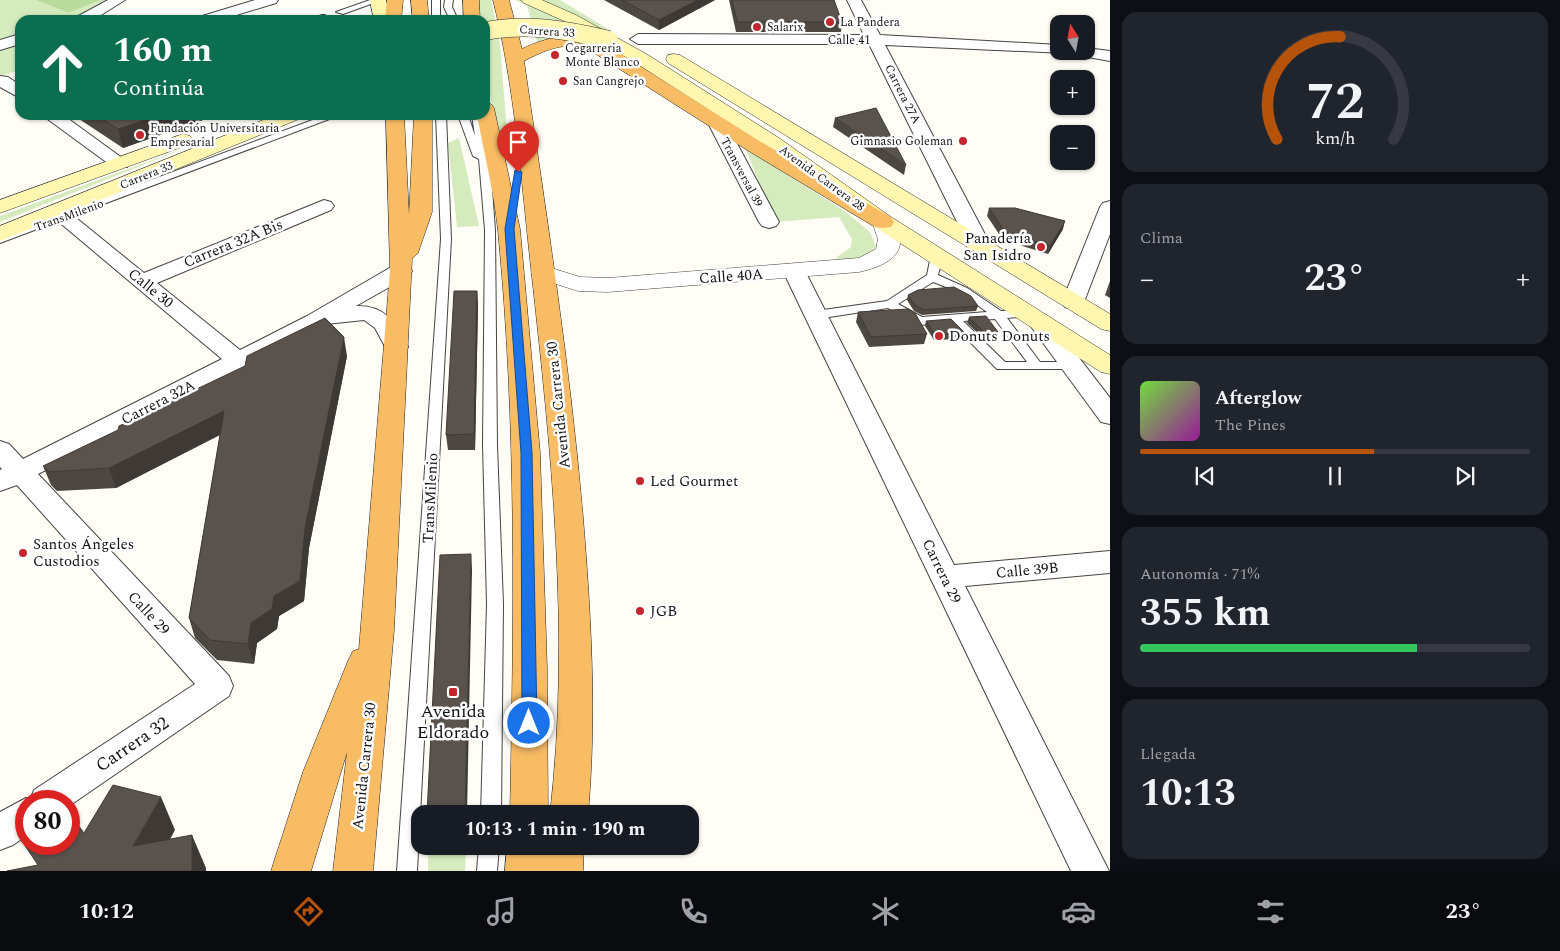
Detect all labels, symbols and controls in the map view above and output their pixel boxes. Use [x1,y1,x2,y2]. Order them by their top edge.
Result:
place label: La Pandera [840,13,900,32]
north arrow [1050,15,1095,60]
map controls [1050,15,1095,170]
marker: La Pandera [824,16,836,28]
place label: Salarix [767,18,803,37]
street label: Carrera 33 [519,20,575,43]
marker: Salarix [751,21,763,33]
text: 160 m [113,24,212,77]
street label: Calle 41 [828,31,870,50]
icon: ahead [30,35,95,100]
place label: Cegarreria Monte Blanco [565,39,639,72]
marker: Cegarreria Monte Blanco [549,49,561,61]
street label: Carrera 27A [879,61,926,127]
text: 72 [1306,63,1364,142]
button: + [1050,70,1095,115]
text: Continúa [113,72,204,105]
place label: San Cangrejo [573,72,644,91]
marker: San Cangrejo [557,75,569,87]
place label: Fundación Universitaria Empresarial [150,119,280,152]
pin [497,121,539,172]
button: − [1050,125,1095,170]
text: km/h [1315,125,1355,152]
icon: arrive [504,128,532,156]
marker: Fundación Universitaria Empresarial [134,129,146,141]
place label: Gimnasio Goleman [850,132,953,151]
street label: Transversal 39 [715,134,768,210]
marker: Gimnasio Goleman [957,135,969,147]
street label: Avenida Carrera 28 [775,141,869,216]
street label: Carrera 33 [117,156,176,195]
street label: TransMilenio [32,194,106,237]
street label: Carrera 32A Bis [180,213,286,274]
text: Clima [1140,226,1183,250]
place label: Panadería San Isidro [963,227,1032,267]
marker: Panadería San Isidro [1035,241,1047,253]
text: 23° [1304,250,1366,308]
text: − [1140,258,1154,301]
text: + [1516,258,1530,301]
street label: Calle 30 [123,263,179,314]
street label: Calle 40A [698,263,764,290]
place label: Donuts Donuts [949,325,1050,348]
marker: Donuts Donuts [933,330,945,342]
street label: Avenida Carrera 30 [540,340,577,470]
street label: Carrera 32A [117,374,199,431]
text: Afterglow [1215,384,1302,413]
text: The Pines [1215,413,1286,437]
street label: TransMilenio [417,452,444,544]
icon: previous [1191,462,1219,490]
icon: pause [1321,462,1349,490]
icon: next [1451,462,1479,490]
place label: Led Gourmet [650,470,738,493]
marker: Led Gourmet [634,475,646,487]
place label: Santos Ángeles Custodios [33,533,134,573]
street label: Carrera 29 [916,535,967,608]
marker: Santos Ángeles Custodios [17,547,29,559]
street label: Calle 39B [995,556,1059,585]
text: Autonomía · 71% [1140,562,1259,586]
text: 355 km [1140,585,1271,643]
street label: Calle 29 [122,586,175,641]
place label: JGB [650,600,677,623]
marker: JGB [634,605,646,617]
marker: Avenida Eldorado [447,686,459,698]
position arrow [502,696,554,748]
place label: Avenida Eldorado [417,698,489,746]
street label: Avenida Carrera 30 [346,701,383,831]
street label: Carrera 32 [90,710,174,779]
text: Llegada [1140,742,1196,766]
text: 10:13 [1140,765,1235,823]
speed limit sign: 80 [15,790,80,855]
text: 10:13 · 1 min · 190 m [465,815,645,844]
icon: directions [291,894,326,929]
icon: music [484,894,519,929]
icon: phone [676,894,711,929]
icon: climate [868,894,903,929]
icon: car [1061,894,1096,929]
icon: filters [1253,894,1288,929]
text: 10:12 [79,895,134,928]
text: 23° [1446,895,1481,928]

